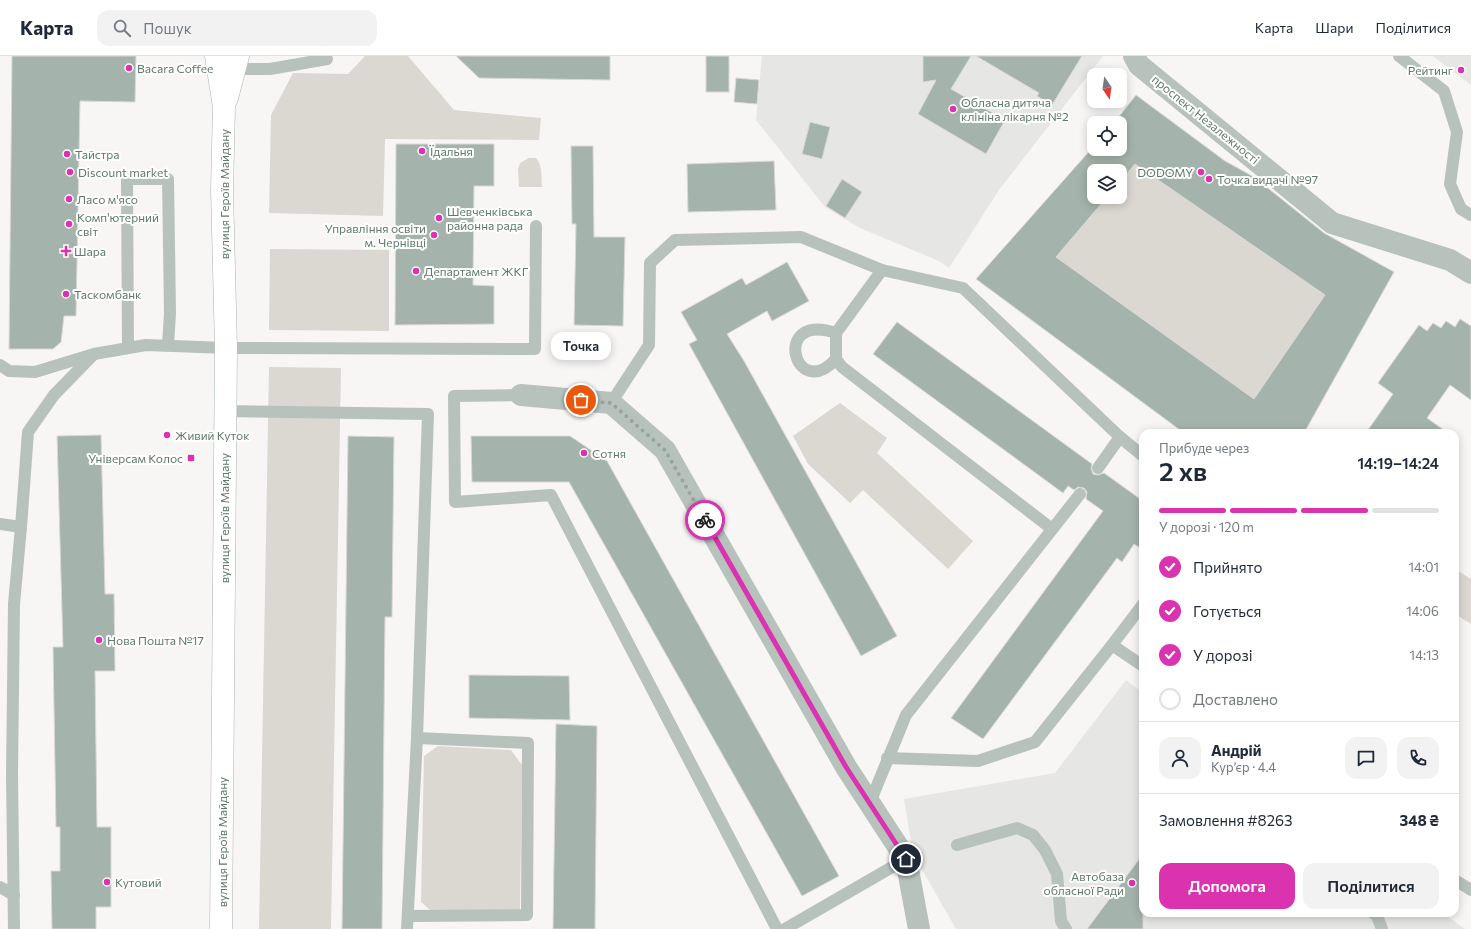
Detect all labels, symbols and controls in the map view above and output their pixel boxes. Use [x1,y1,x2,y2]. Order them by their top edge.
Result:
search box [97,10,377,46]
text: Карта [20,16,73,39]
icon: search [111,17,133,39]
text: Пошук [143,19,192,37]
text: Карта [1255,19,1293,36]
text: Шари [1315,19,1353,36]
text: Поділитися [1375,19,1451,36]
place label: Bacara Coffee [137,61,213,75]
marker: Bacara Coffee [124,63,134,73]
place label: Рейтинг [1408,63,1453,77]
marker: Рейтинг [1456,65,1466,75]
north arrow [1087,68,1127,108]
map controls [1087,68,1127,204]
street label: проспект Незалежності [1150,72,1262,166]
place label: Обласна дитяча клініна лікарня №2 [961,95,1069,123]
marker: Обласна дитяча клініна лікарня №2 [948,104,958,114]
button: locate [1087,116,1127,156]
street label: вулиця Героїв Майдану [217,129,231,259]
place label: Їдальня [429,144,473,158]
marker: Їдальня [417,146,427,156]
place label: Тайстра [75,147,120,161]
marker: Тайстра [62,149,72,159]
button: layers [1087,164,1127,204]
place label: Discount market [78,165,168,179]
place label: DODOMY [1137,165,1193,179]
marker: Discount market [65,167,75,177]
marker: DODOMY [1196,167,1206,177]
place label: Точка видачі №97 [1217,172,1318,186]
marker: Точка видачі №97 [1204,174,1214,184]
place label: Ласо м'ясо [77,192,138,206]
marker: Ласо м'ясо [64,194,74,204]
place label: Шевченківська районна рада [447,204,532,232]
place label: Комп'ютерний світ [77,210,159,238]
marker: Шевченківська районна рада [434,213,444,223]
marker: Комп'ютерний світ [64,219,74,229]
place label: Управління освіти м. Чернівці [325,221,426,249]
marker: Управління освіти м. Чернівці [429,230,439,240]
place label: Шара [74,244,106,258]
marker: Шара [61,246,71,256]
place label: Департамент ЖКГ [424,264,529,278]
marker: Департамент ЖКГ [411,266,421,276]
place label: Таскомбанк [74,287,142,301]
marker: Таскомбанк [61,289,71,299]
callout: Точка [551,332,611,360]
text: Точка [563,338,599,354]
pin [564,383,598,417]
icon: bag [570,389,592,411]
place label: Живий Куток [175,428,250,442]
marker: Живий Куток [162,430,172,440]
text: Прибуде через [1159,440,1249,456]
place label: Сотня [592,446,626,460]
marker: Сотня [579,448,589,458]
place label: Універсам Колос [88,451,183,465]
marker: Універсам Колос [186,453,196,463]
street label: вулиця Героїв Майдану [217,453,231,583]
text: 14:19–14:24 [1357,454,1439,472]
text: 2 хв [1159,455,1207,486]
courier [685,500,725,540]
icon: bike [694,509,716,531]
text: У дорозі · 120 m [1159,519,1254,535]
icon: check [1159,556,1181,578]
text: Прийнято [1193,558,1263,576]
text: 14:01 [1409,559,1439,575]
icon: check [1159,600,1181,622]
text: Готується [1193,602,1261,620]
text: 14:06 [1406,603,1439,619]
place label: Нова Пошта №17 [107,633,204,647]
marker: Нова Пошта №17 [94,635,104,645]
icon: check [1159,644,1181,666]
text: У дорозі [1193,646,1253,664]
text: 14:13 [1410,647,1439,663]
text: Доставлено [1193,690,1278,708]
button: person [1159,737,1201,779]
button: chat [1345,737,1387,779]
button: phone [1397,737,1439,779]
text: Андрій [1211,741,1261,759]
text: Кур’єр · 4.4 [1211,759,1276,775]
street label: вулиця Героїв Майдану [215,777,229,907]
text: Замовлення #8263 [1159,811,1293,829]
text: 348 ₴ [1400,811,1439,829]
pin [889,842,923,876]
icon: home [895,848,917,870]
button: Допомога [1159,863,1295,909]
button: Поділитися [1303,863,1439,909]
place label: Автобаза обласної Ради [1044,869,1124,897]
place label: Кутовий [115,875,162,889]
marker: Кутовий [102,877,112,887]
marker: Автобаза обласної Ради [1127,878,1137,888]

